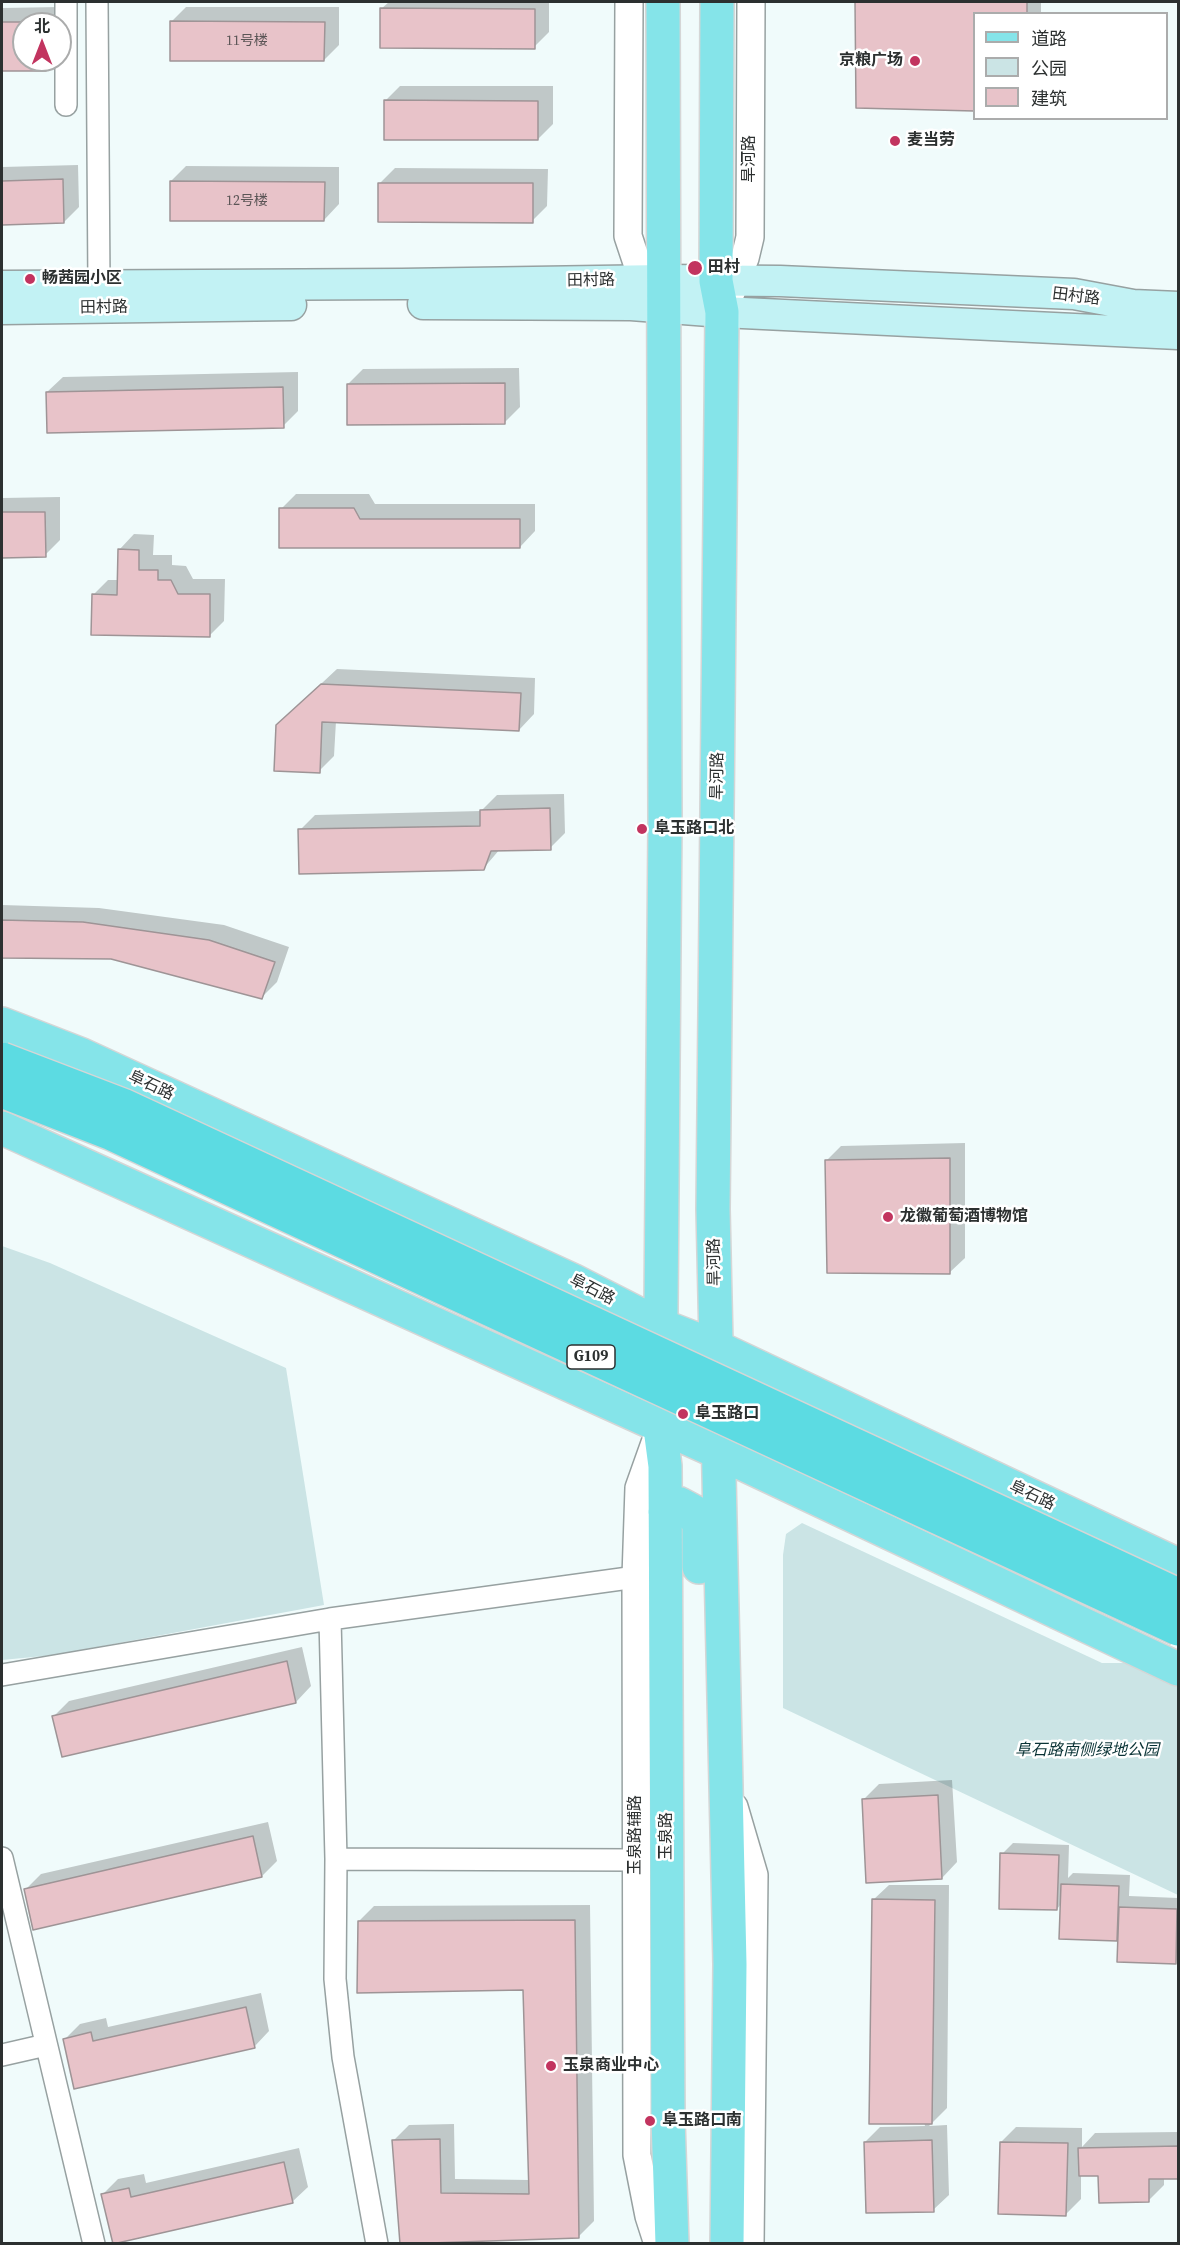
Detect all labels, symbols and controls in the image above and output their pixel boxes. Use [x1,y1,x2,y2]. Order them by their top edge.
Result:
north arrow [12,12,72,72]
legend [973,12,1168,120]
text: 北 [34,15,50,37]
text: 道路 [1031,26,1067,51]
house number: 11号楼 [226,33,268,49]
place label: 京粮广场 [839,51,903,71]
marker: 京粮广场 [908,54,922,68]
text: 公园 [1031,56,1067,81]
text: 建筑 [1031,86,1067,111]
place label: 麦当劳 [907,131,955,151]
marker: 麦当劳 [888,134,902,148]
street label: 旱河路 [740,135,760,183]
house number: 12号楼 [226,193,268,209]
place label: 田村 [708,258,740,278]
marker: 田村 [686,259,704,277]
place label: 畅茜园小区 [42,269,122,289]
street label: 田村路 [567,271,615,291]
marker: 畅茜园小区 [23,272,37,286]
street label: 田村路 [1051,285,1101,309]
street label: 田村路 [80,298,128,318]
street label: 旱河路 [708,752,728,800]
place label: 阜玉路口北 [654,819,734,839]
marker: 阜玉路口北 [635,822,649,836]
street label: 阜石路 [125,1067,177,1105]
place label: 龙徽葡萄酒博物馆 [900,1207,1028,1227]
marker: 龙徽葡萄酒博物馆 [881,1210,895,1224]
street label: 旱河路 [705,1238,725,1286]
street label: 阜石路 [566,1271,618,1309]
road number: G109 [567,1345,615,1369]
place label: 阜玉路口 [695,1404,759,1424]
marker: 阜玉路口 [676,1407,690,1421]
street label: 阜石路 [1006,1477,1058,1515]
park label: 阜石路南侧绿地公园 [1015,1741,1159,1761]
street label: 玉泉路辅路 [626,1795,646,1875]
street label: 玉泉路 [657,1812,677,1860]
place label: 玉泉商业中心 [563,2056,659,2076]
marker: 玉泉商业中心 [544,2059,558,2073]
place label: 阜玉路口南 [662,2111,742,2131]
marker: 阜玉路口南 [643,2114,657,2128]

